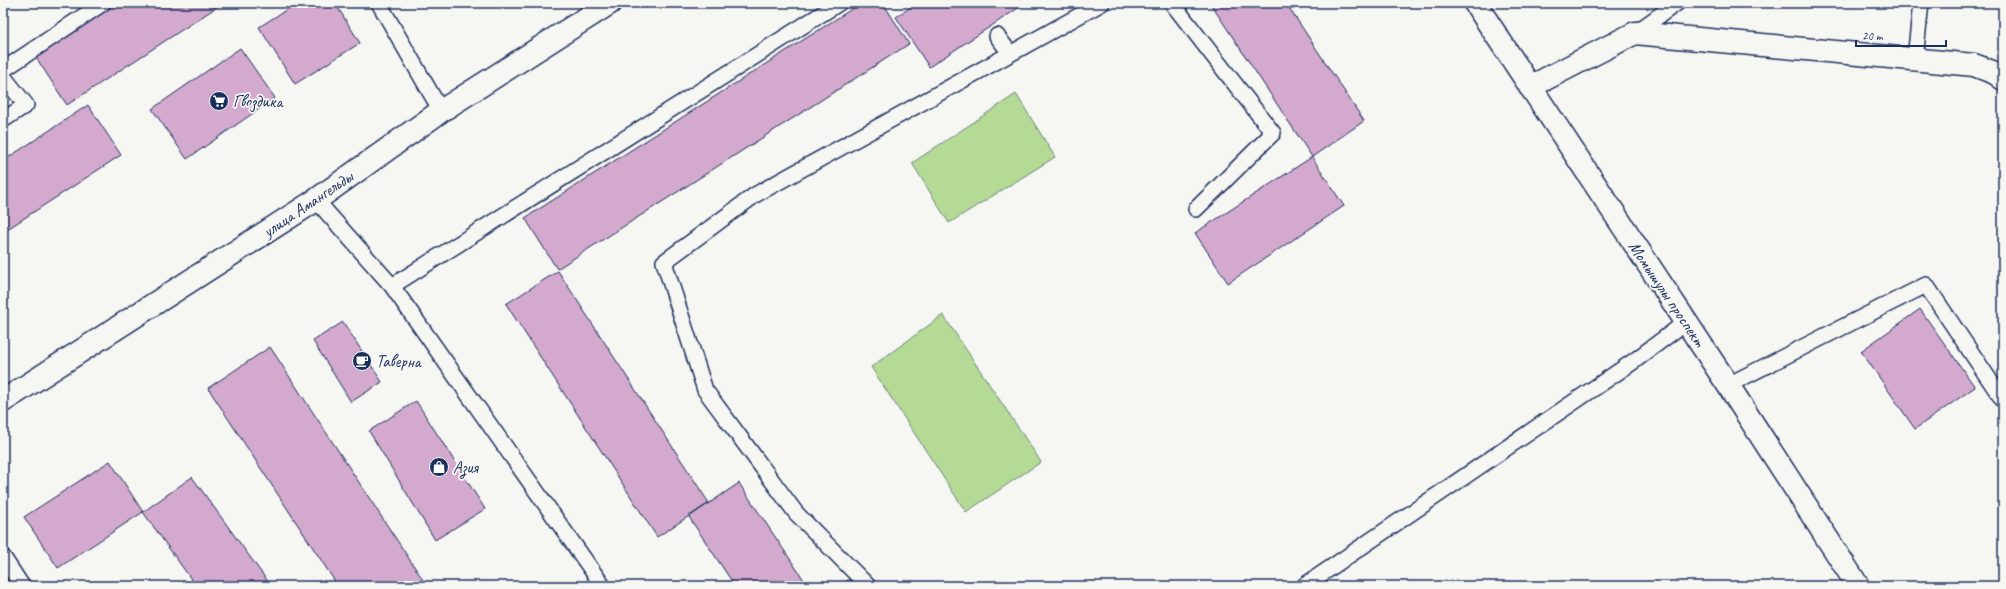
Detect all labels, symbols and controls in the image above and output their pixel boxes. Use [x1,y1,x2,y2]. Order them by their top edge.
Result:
scale bar [1856,22,1946,48]
text: 20 m [1862,28,1884,44]
supermarket icon: Гвоздика [208,90,230,112]
place label: Гвоздика [233,91,284,113]
street label: улица Амангельды [258,165,359,242]
street label: Момышулы проспект [1624,237,1710,351]
cafe icon: Таверна [351,350,373,372]
place label: Таверна [376,351,423,372]
shop icon: Азия [428,456,450,478]
place label: Азия [453,457,479,479]

